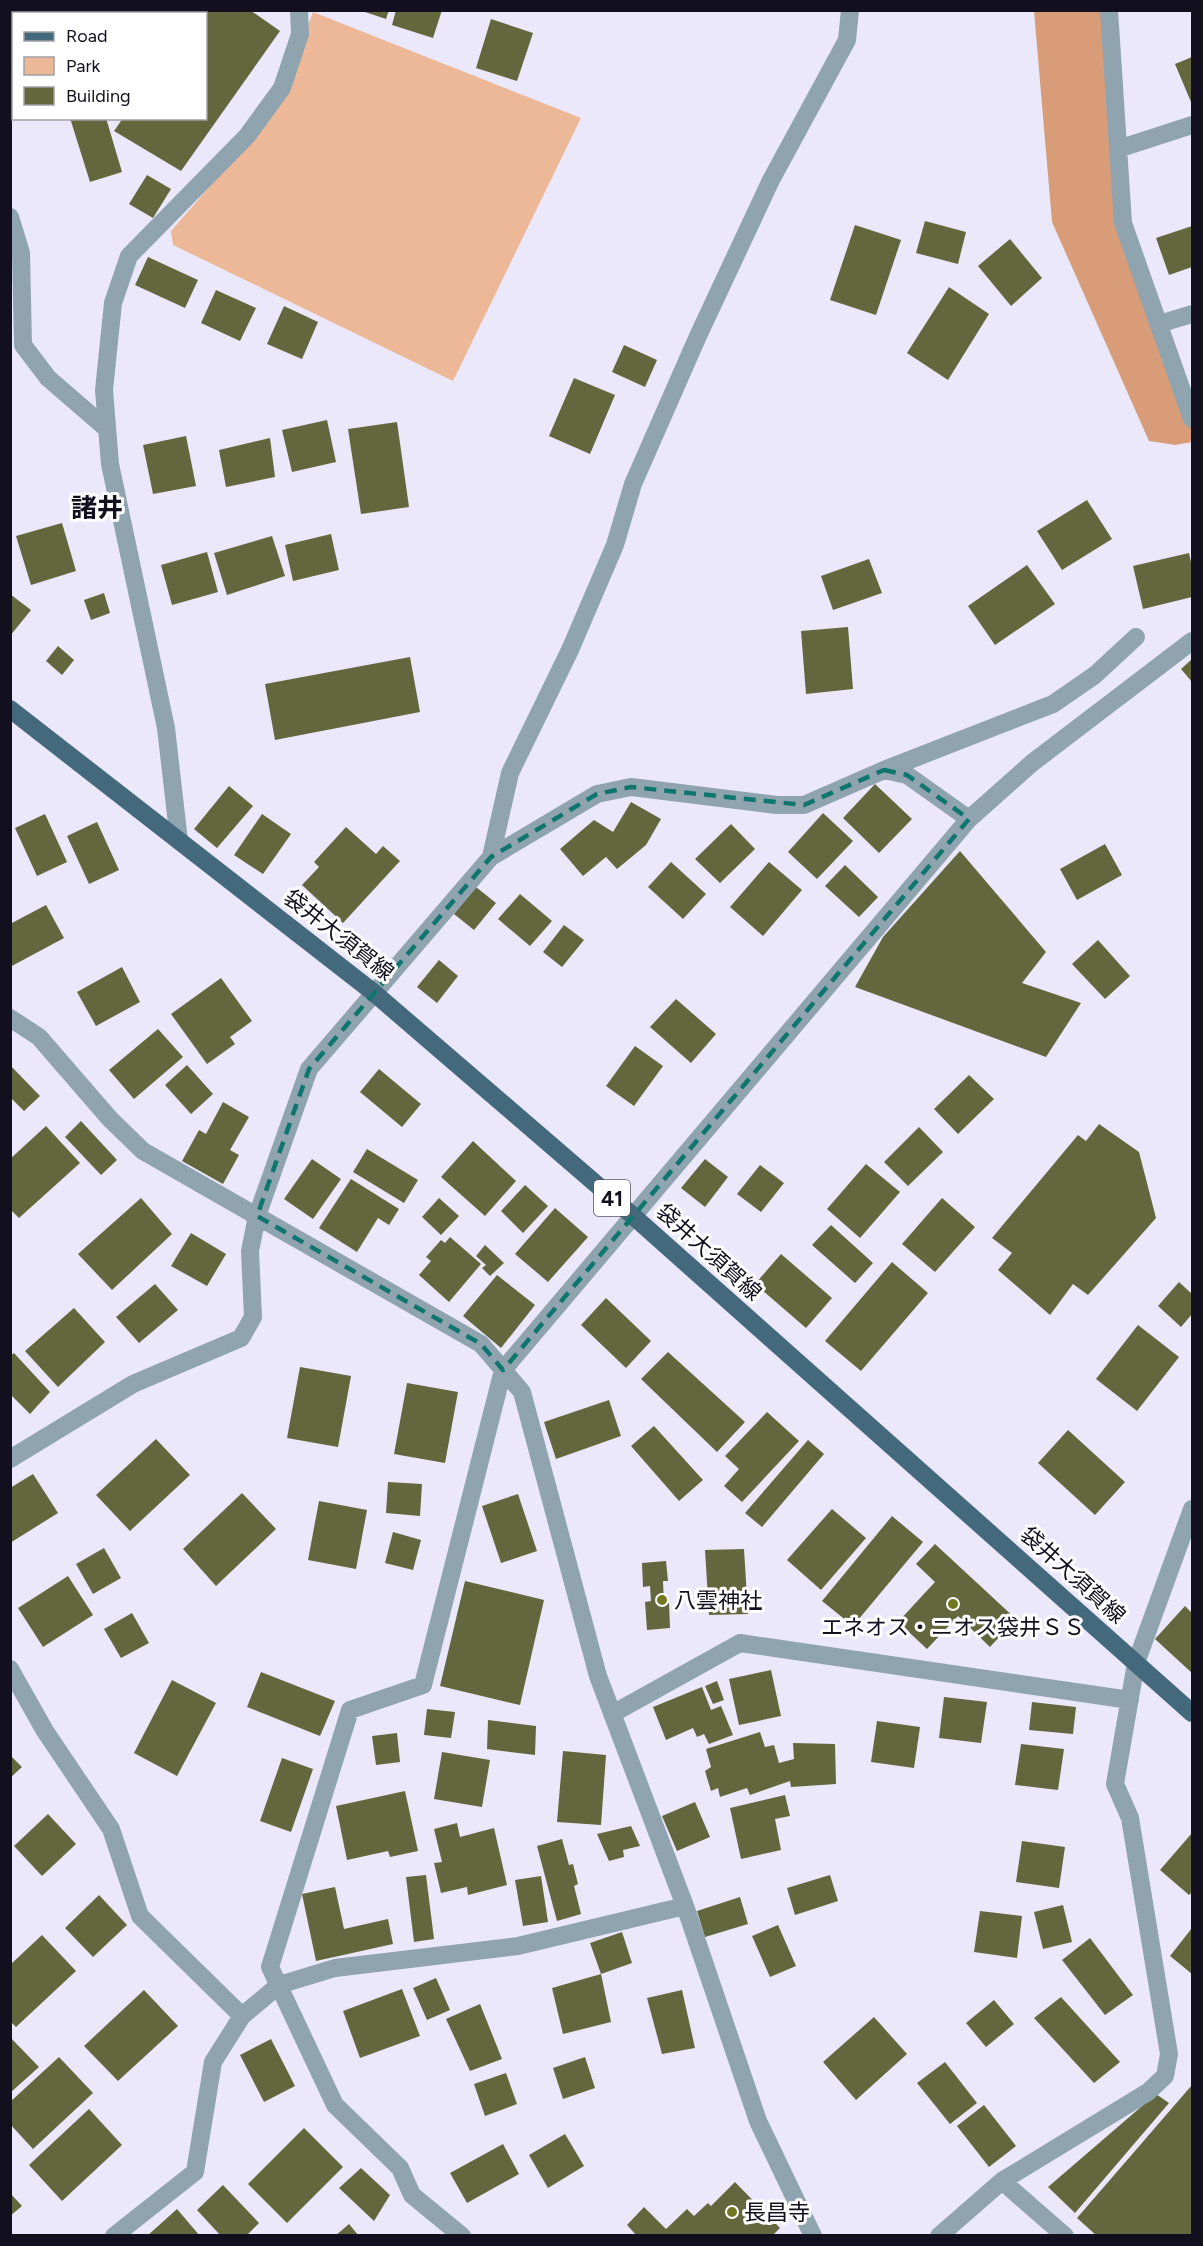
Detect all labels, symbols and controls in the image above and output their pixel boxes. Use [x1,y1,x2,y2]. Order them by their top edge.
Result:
legend [12,12,207,120]
text: Road [66,25,107,47]
text: Park [66,55,101,77]
text: Building [66,85,131,107]
district label: 諸井 [71,492,123,524]
street label: 袋井大須賀線 [279,884,399,986]
road number: 41 [594,1180,630,1216]
street label: 袋井大須賀線 [651,1198,767,1306]
street label: 袋井大須賀線 [1015,1521,1131,1629]
place label: 八雲神社 [674,1587,762,1614]
marker: 八雲神社 [655,1593,669,1607]
marker: エネオス・ニオス袋井ＳＳ [946,1597,960,1611]
place label: エネオス・ニオス袋井ＳＳ [821,1614,1085,1641]
place label: 長昌寺 [744,2199,810,2226]
marker: 長昌寺 [725,2205,739,2219]

